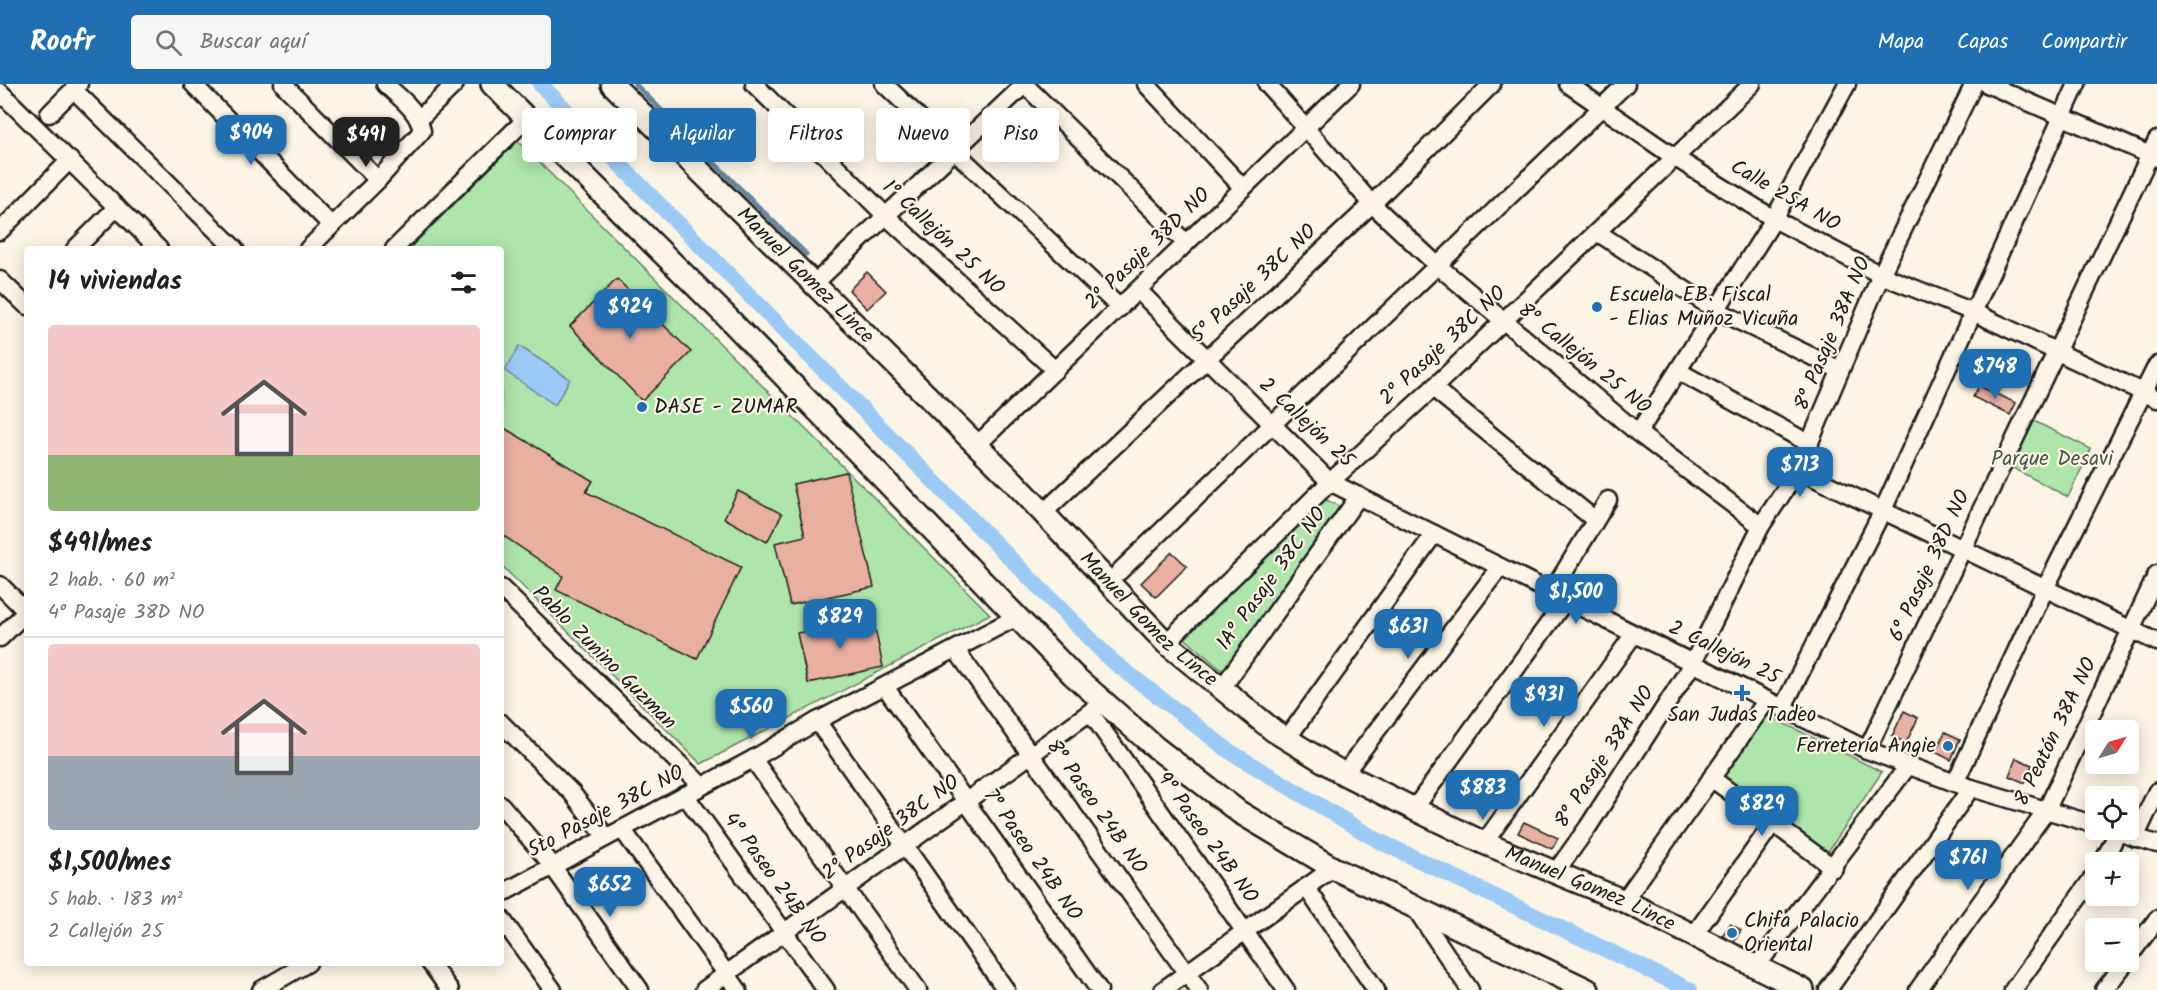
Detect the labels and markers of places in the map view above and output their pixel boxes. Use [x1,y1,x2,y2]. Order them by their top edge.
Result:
pin: $904 [215,115,287,166]
pin: $491 [330,117,402,168]
place label: Escuela EB. Fiscal - Elias Muñoz Vicuña [1609,279,1798,336]
pin: $924 [594,289,666,340]
marker: Escuela EB. Fiscal - Elias Muñoz Vicuña [1590,300,1604,314]
pin: $748 [1959,349,2031,400]
place label: DASE - ZUMAR [654,391,797,424]
marker: DASE - ZUMAR [635,400,649,414]
pin: $713 [1764,447,1836,498]
pin: $1,500 [1527,574,1625,625]
pin: $829 [804,599,876,650]
pin: $631 [1372,609,1444,660]
pin: $931 [1508,677,1580,728]
marker: San Judas Tadeo [1735,686,1749,700]
pin: $560 [715,689,787,740]
place label: San Judas Tadeo [1668,699,1816,732]
place label: Ferretería Angie [1796,730,1937,763]
marker: Ferretería Angie [1941,739,1955,753]
pin: $883 [1447,770,1519,821]
pin: $829 [1726,786,1798,837]
pin: $761 [1932,840,2004,891]
pin: $652 [574,867,646,918]
place label: Chifa Palacio Oriental [1744,905,1859,962]
marker: Chifa Palacio Oriental [1725,926,1739,940]

